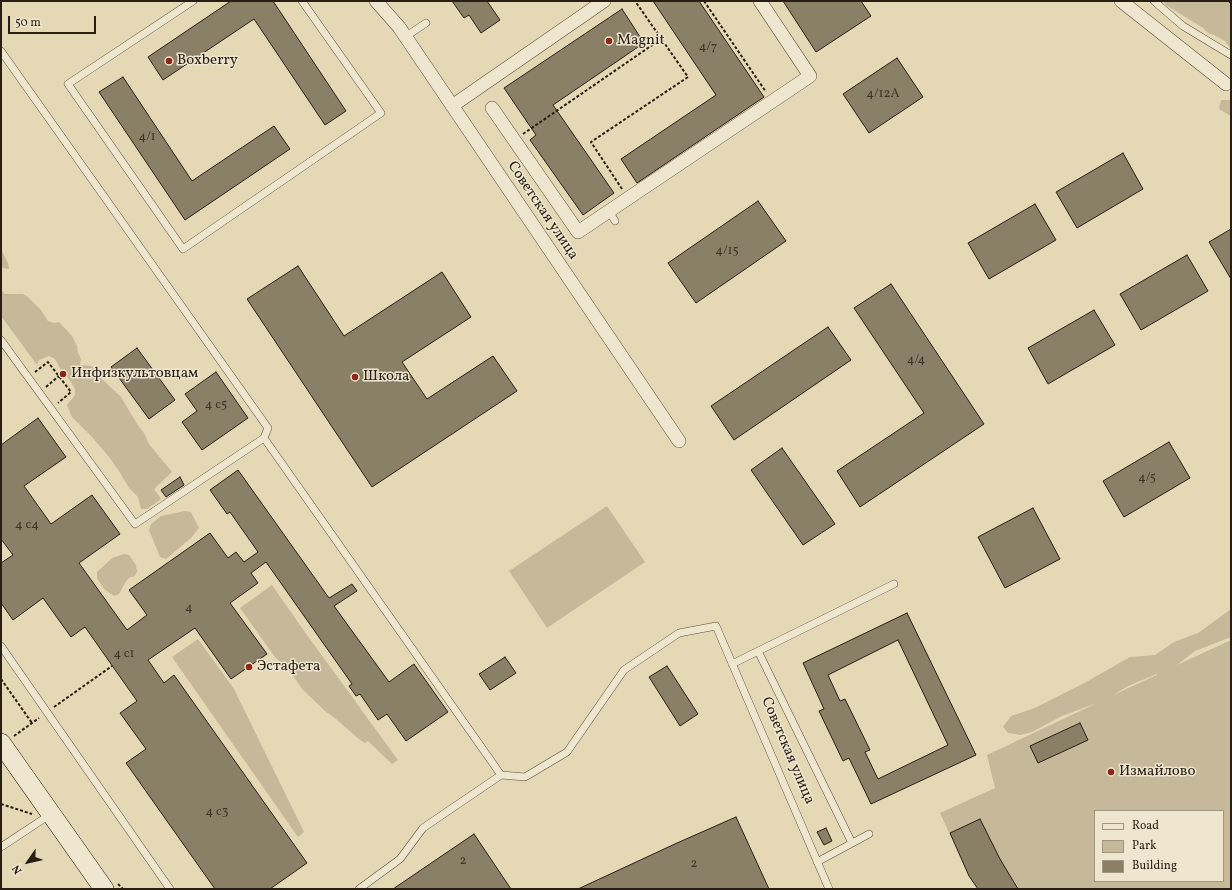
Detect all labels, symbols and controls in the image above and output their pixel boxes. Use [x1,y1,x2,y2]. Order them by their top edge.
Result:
scale bar [10,8,98,34]
text: 50 m [15,15,41,31]
place label: Magnit [617,32,665,50]
marker: Magnit [604,36,614,46]
house number: 4/7 [699,40,717,56]
place label: Boxberry [177,52,238,70]
marker: Boxberry [164,56,174,66]
house number: 4/12А [866,87,900,103]
house number: 4/1 [138,130,156,146]
street label: Советская улица [502,158,582,264]
house number: 4/15 [715,244,739,260]
house number: 4/4 [907,353,925,369]
place label: Инфизкультовцам [71,365,198,383]
place label: Школа [363,368,410,386]
marker: Инфизкультовцам [58,369,68,379]
marker: Школа [350,372,360,382]
house number: 4 c5 [205,398,227,414]
house number: 4/5 [1138,471,1156,487]
house number: 4 с4 [15,518,39,534]
house number: 4 [185,601,193,617]
house number: 4 с1 [113,647,135,663]
place label: Эстафета [257,658,320,676]
marker: Эстафета [244,662,254,672]
street label: Советская улица [756,695,818,807]
place label: Измайлово [1119,763,1195,781]
marker: Измайлово [1106,767,1116,777]
house number: 4 с3 [206,805,228,821]
legend [1094,810,1224,882]
text: Road [1132,818,1159,834]
text: Park [1132,838,1157,854]
north arrow [8,842,48,882]
house number: 2 [460,854,466,870]
house number: 2 [691,857,697,873]
text: Building [1132,858,1177,874]
text: N [9,861,26,877]

